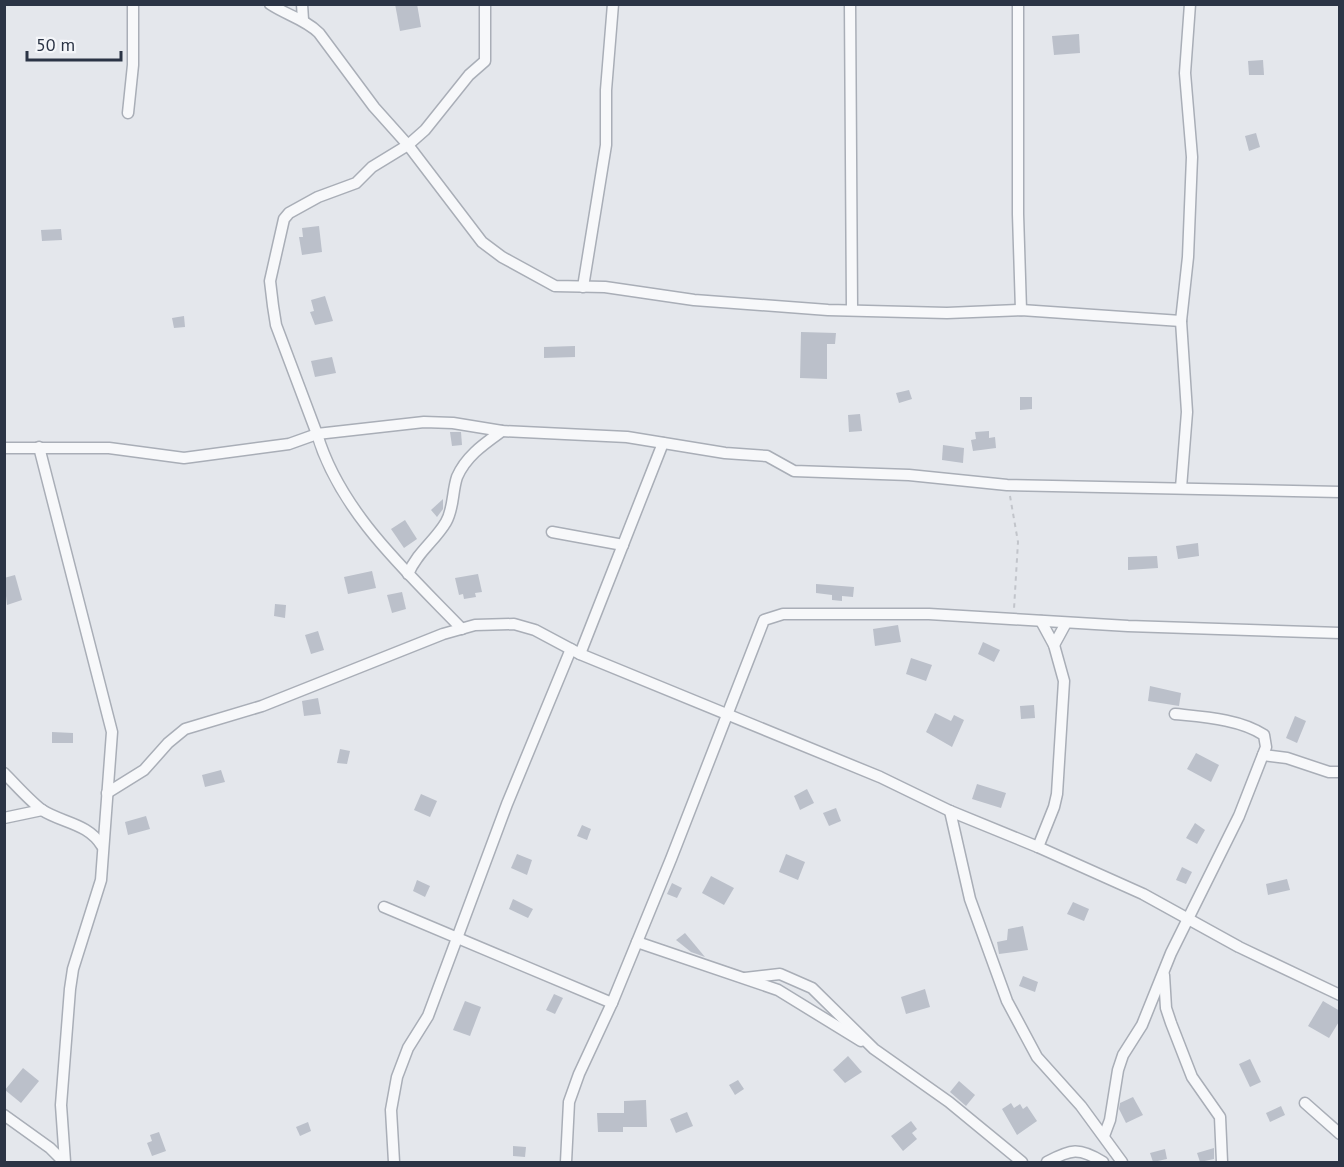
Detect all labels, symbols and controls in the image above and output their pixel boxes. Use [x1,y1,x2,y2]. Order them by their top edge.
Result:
scale bar [27,24,122,62]
text: 50 m [36,33,75,56]

